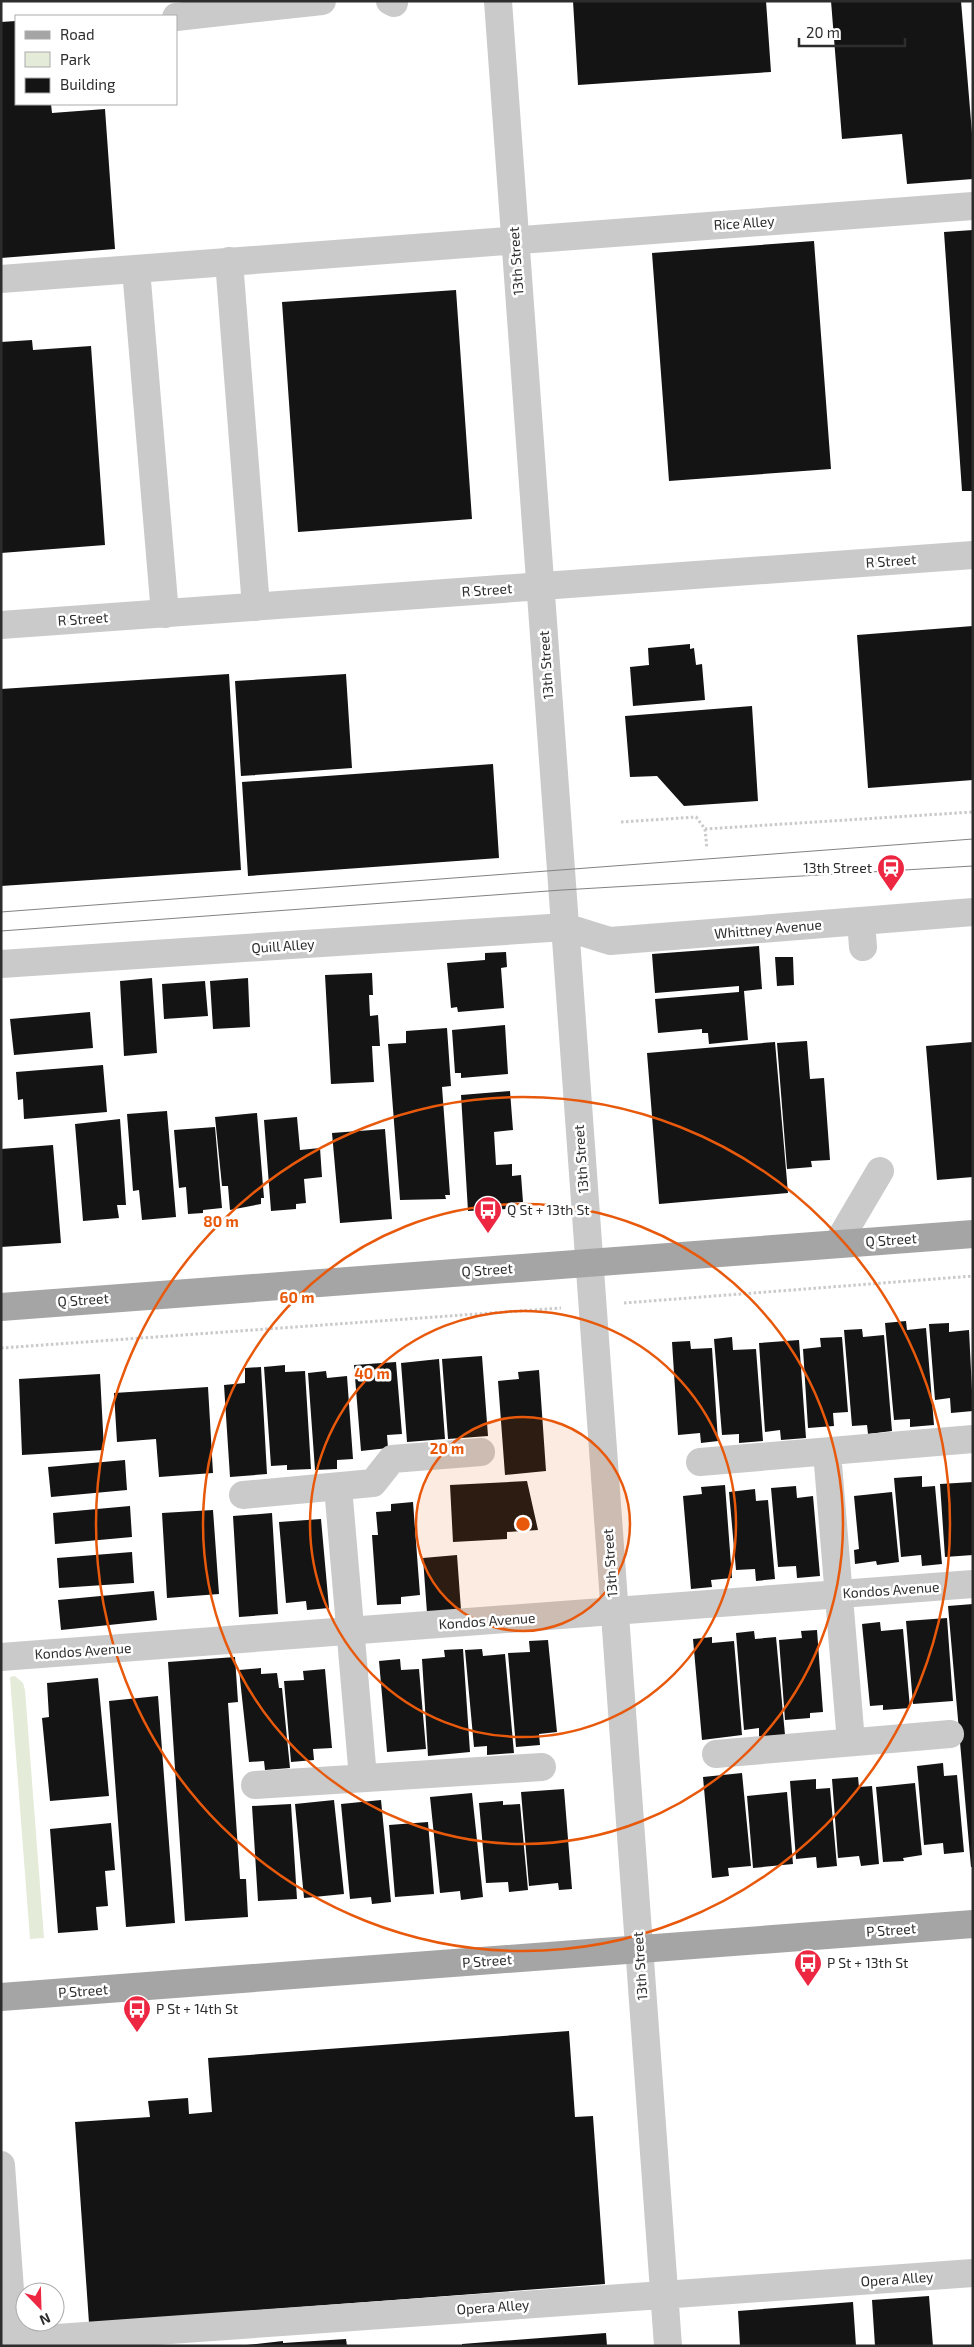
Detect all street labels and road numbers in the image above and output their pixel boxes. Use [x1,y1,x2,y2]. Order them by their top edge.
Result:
street label: Rice Alley [713,212,776,233]
street label: 13th Street [505,226,526,296]
street label: R Street [865,550,917,571]
street label: R Street [461,579,513,600]
street label: R Street [57,608,109,629]
street label: 13th Street [535,630,556,700]
street label: Whittney Avenue [713,915,822,942]
street label: Quill Alley [251,935,316,956]
street label: 13th Street [570,1124,591,1194]
street label: Q Street [865,1229,917,1250]
street label: Q Street [461,1259,513,1280]
street label: Q Street [57,1289,109,1310]
street label: 13th Street [599,1528,620,1598]
street label: Kondos Avenue [842,1578,940,1601]
street label: Kondos Avenue [438,1609,536,1632]
street label: Kondos Avenue [34,1639,132,1662]
street label: P Street [865,1919,917,1940]
street label: 13th Street [629,1931,650,2001]
street label: P Street [461,1950,513,1971]
street label: P Street [57,1980,109,2001]
street label: Opera Alley [860,2267,935,2290]
street label: Opera Alley [456,2295,531,2318]

